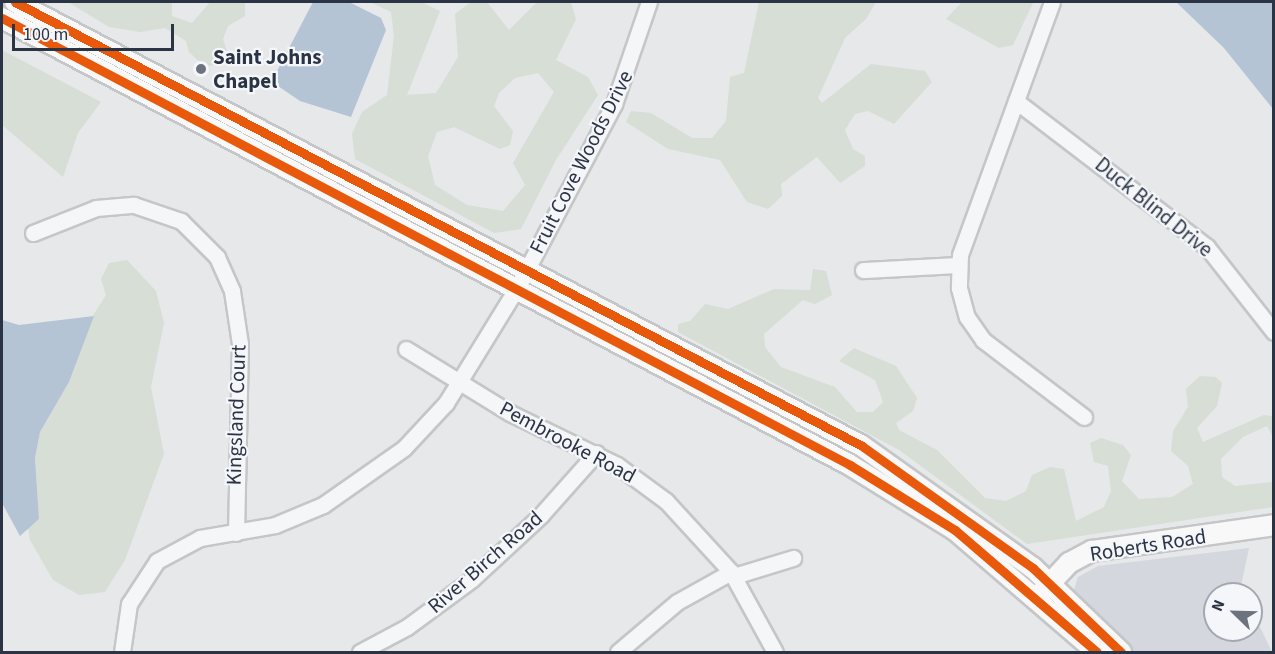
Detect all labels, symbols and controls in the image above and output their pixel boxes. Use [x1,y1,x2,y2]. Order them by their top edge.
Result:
scale bar [15,12,177,50]
text: 100 m [23,22,68,47]
place label: Saint Johns Chapel [213,44,321,94]
marker: Saint Johns Chapel [194,62,208,76]
street label: Fruit Cove Woods Drive [524,66,638,258]
street label: Duck Blind Drive [1090,152,1218,262]
street label: Kingsland Court [221,344,251,486]
street label: Pembrooke Road [496,396,640,488]
street label: River Birch Road [423,505,547,619]
street label: Roberts Road [1088,523,1208,567]
north arrow [1203,582,1263,642]
text: N [1206,597,1230,615]

